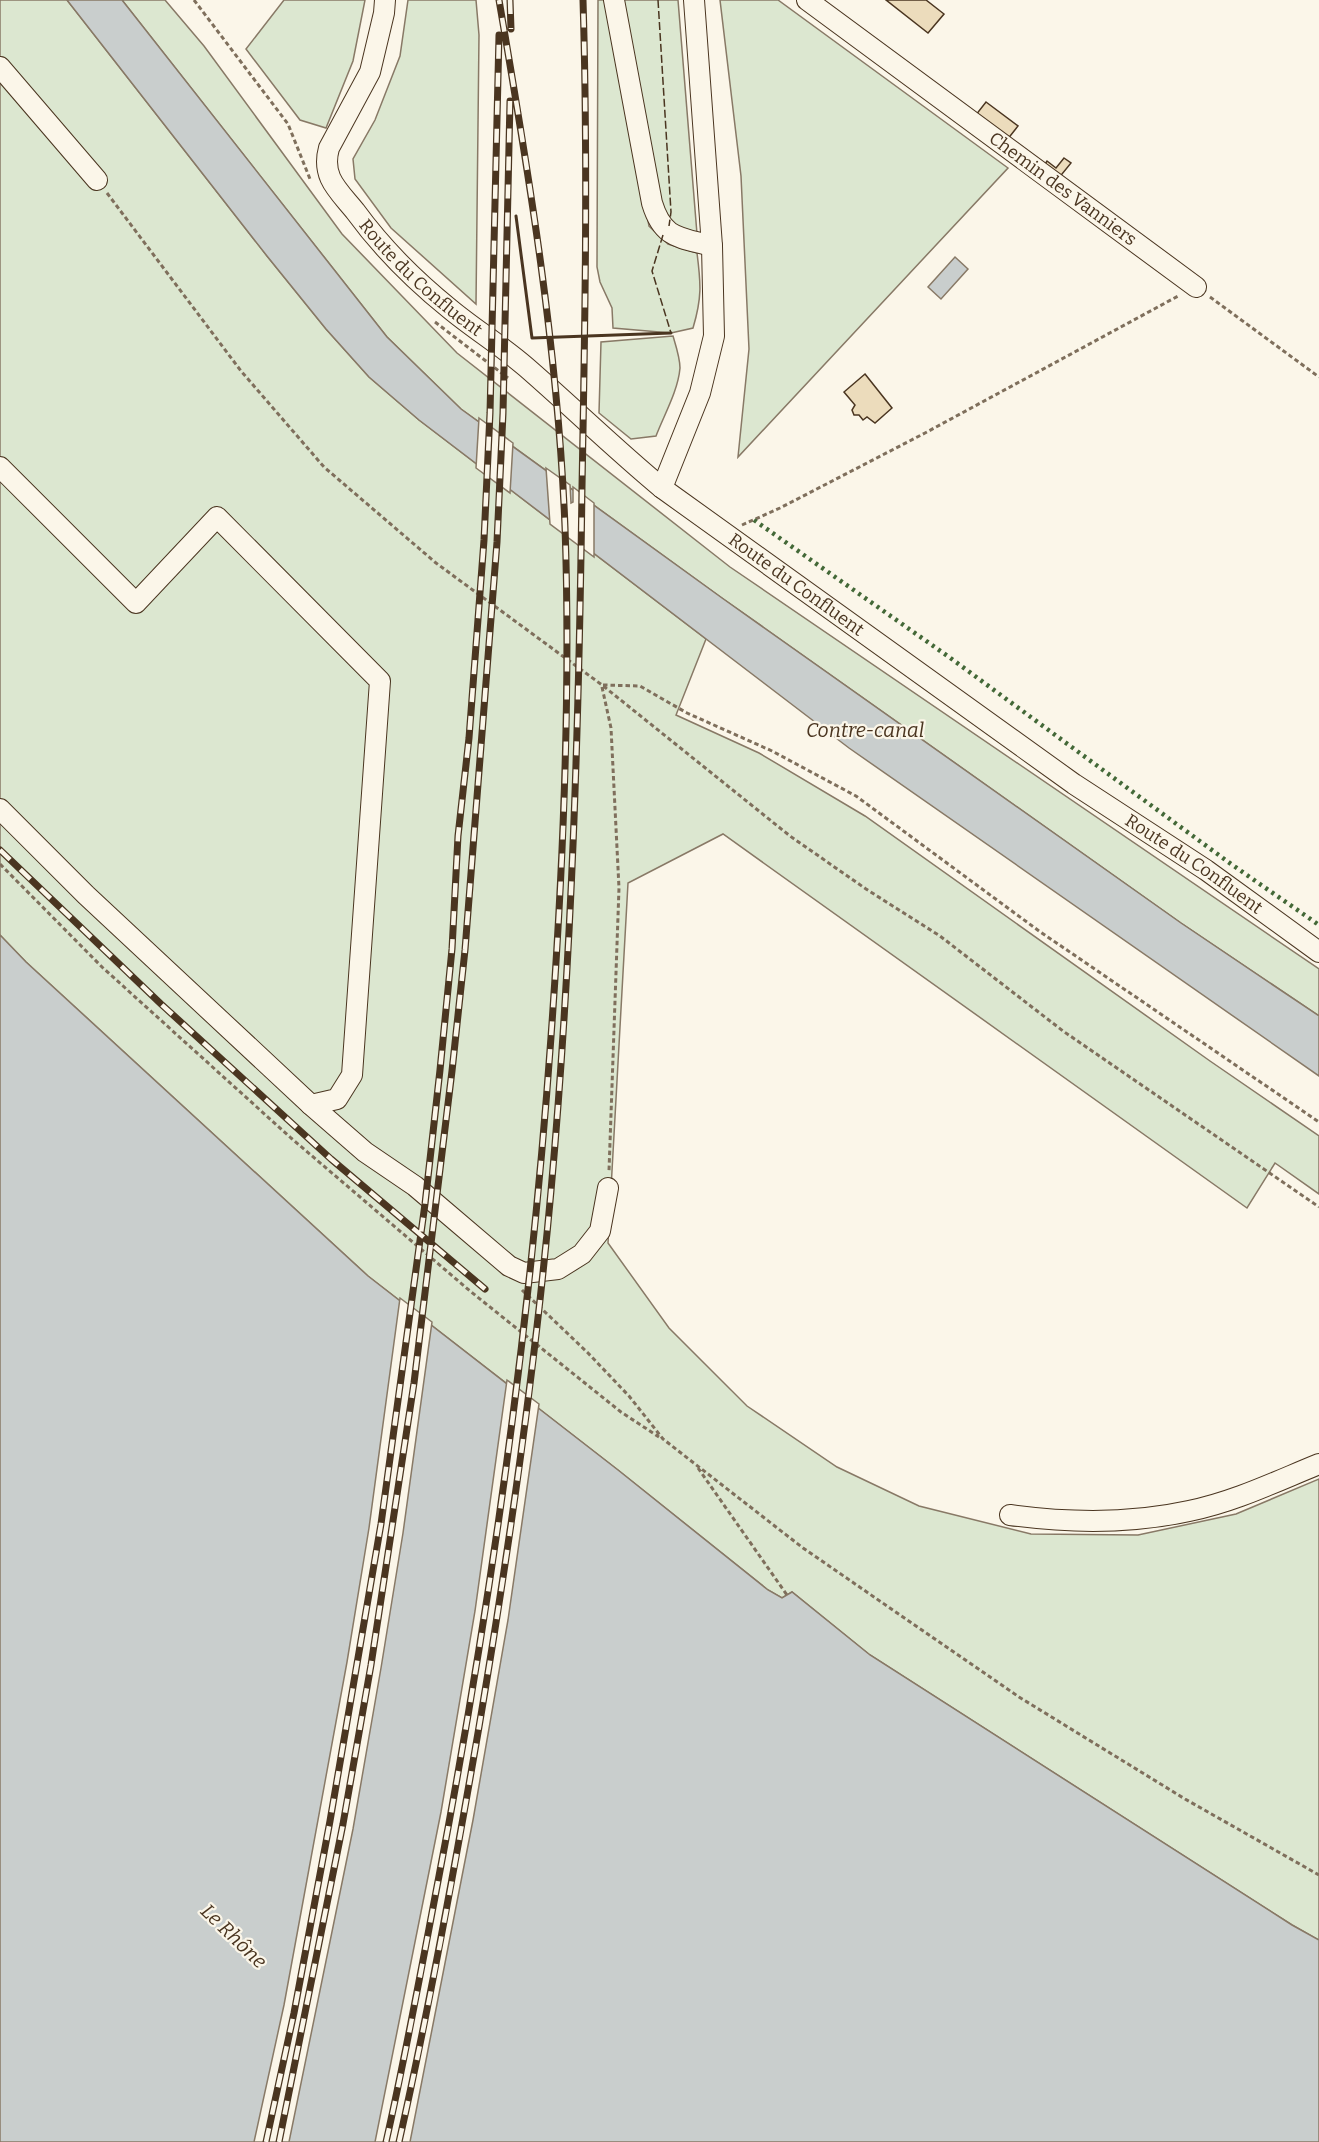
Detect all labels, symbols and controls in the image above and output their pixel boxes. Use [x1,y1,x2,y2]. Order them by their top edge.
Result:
street label: Chemin des Vanniers [985,127,1141,250]
street label: Route du Confluent [354,215,487,341]
street label: Route du Confluent [724,528,869,641]
water label: Contre-canal [806,718,924,742]
street label: Route du Confluent [1121,809,1267,919]
water label: Le Rhône [196,1899,272,1973]

